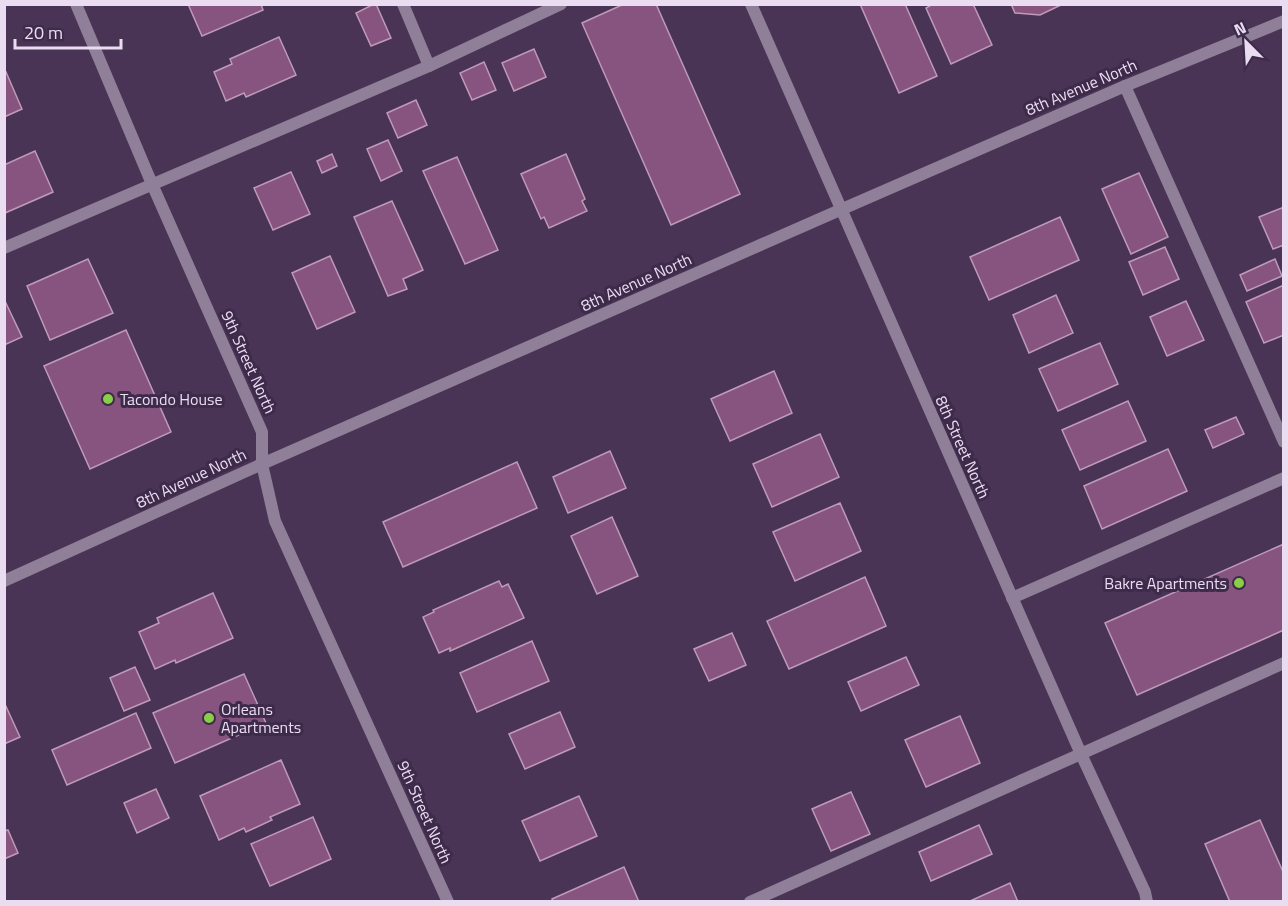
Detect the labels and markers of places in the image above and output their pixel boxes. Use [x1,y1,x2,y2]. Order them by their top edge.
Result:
place label: Tacondo House [120,387,223,411]
marker: Tacondo House [101,392,115,406]
place label: Bakre Apartments [1104,571,1227,595]
marker: Bakre Apartments [1232,576,1246,590]
place label: Orleans Apartments [221,697,301,739]
marker: Orleans Apartments [202,711,216,725]

